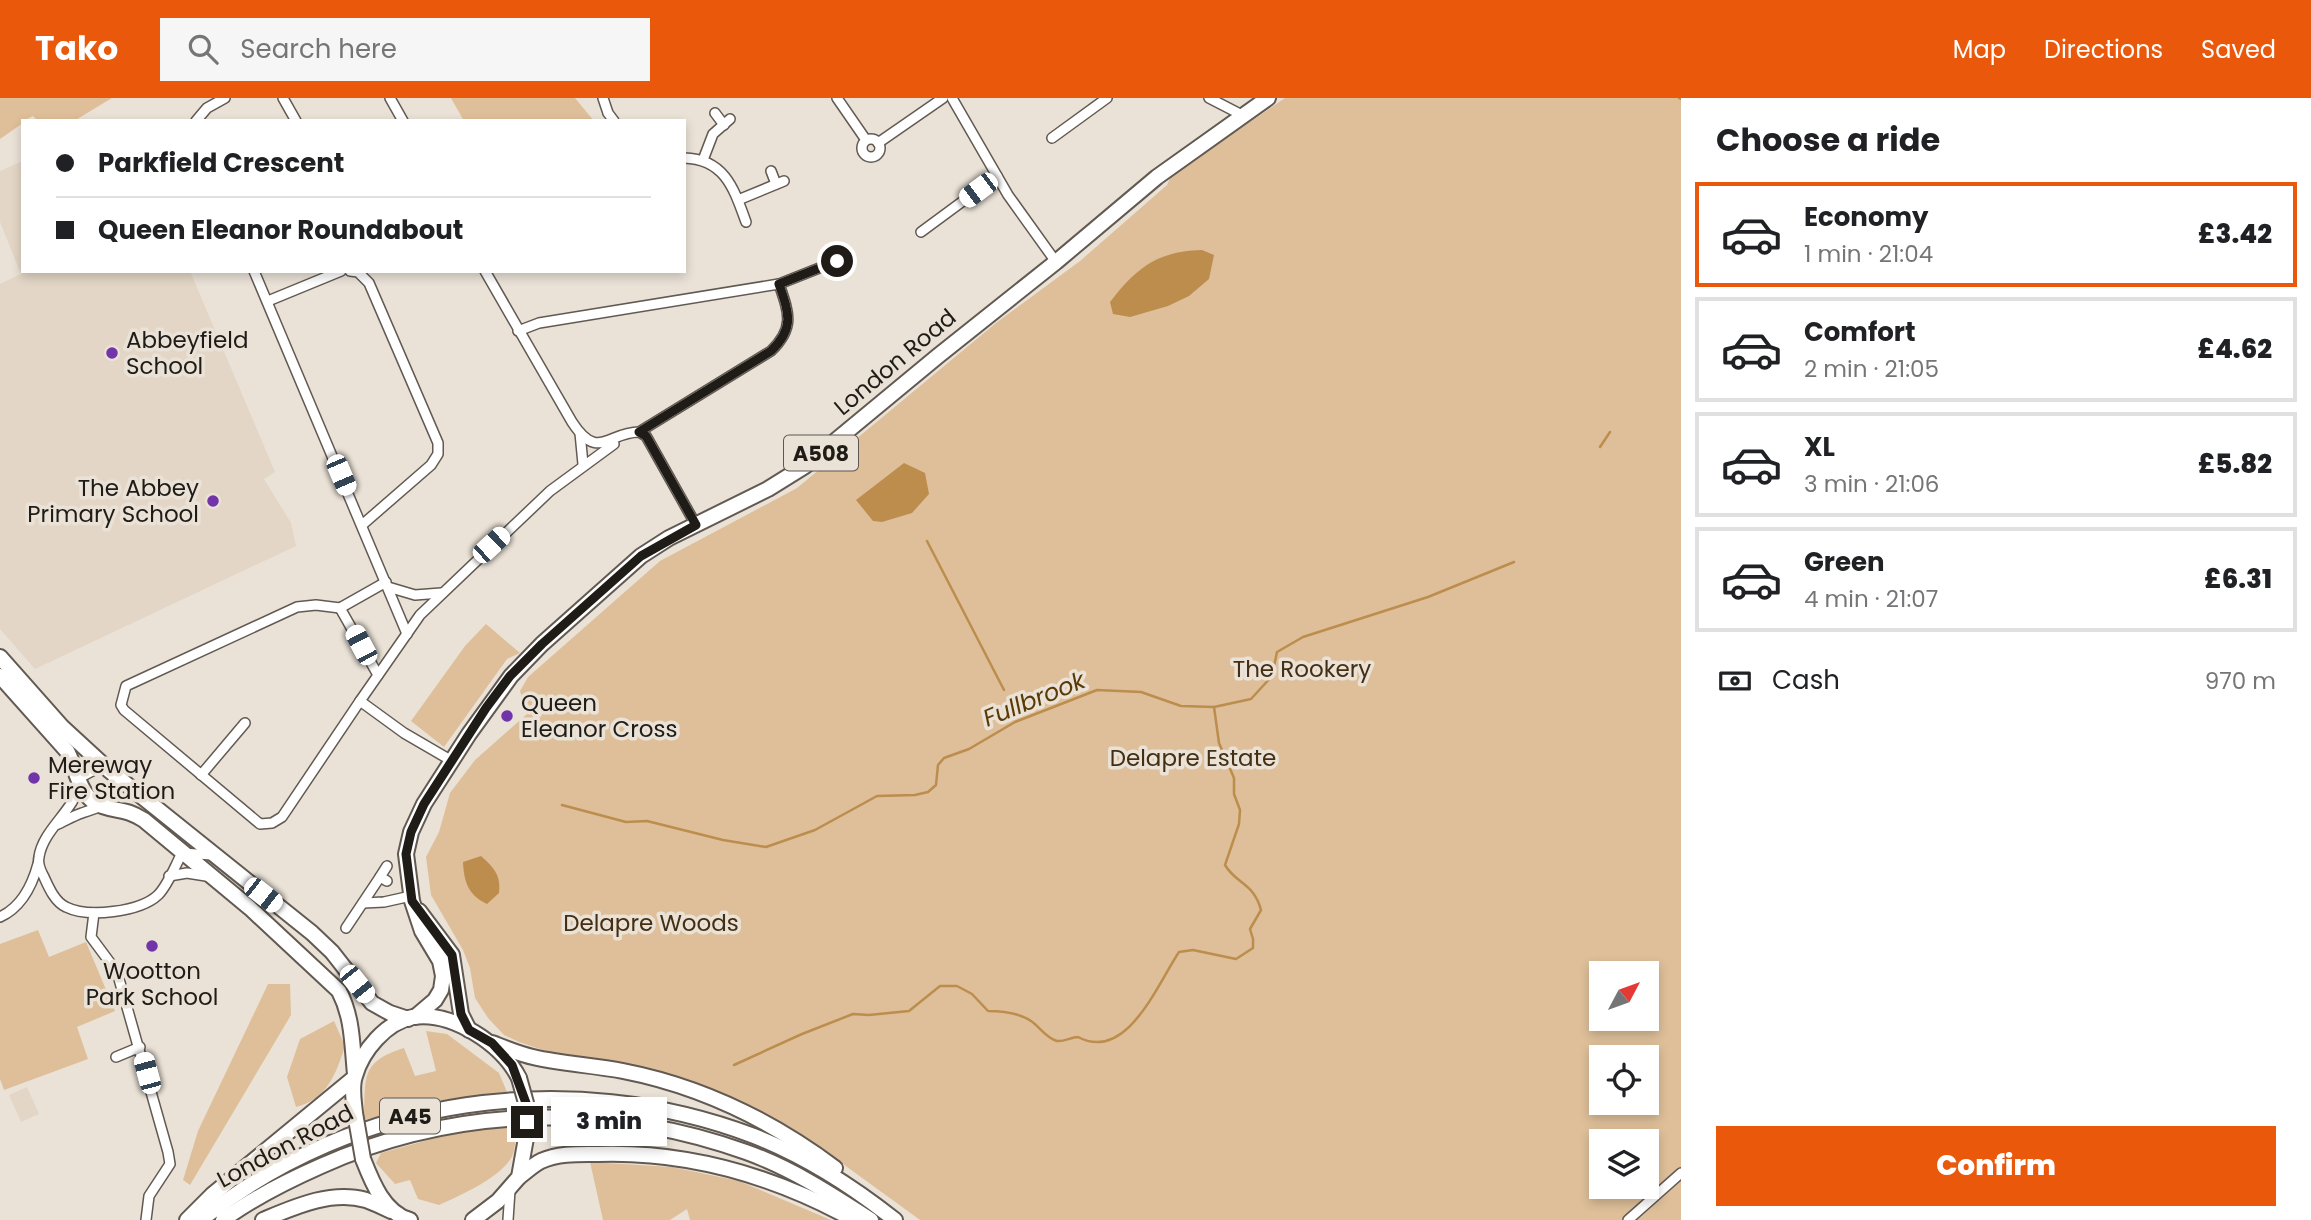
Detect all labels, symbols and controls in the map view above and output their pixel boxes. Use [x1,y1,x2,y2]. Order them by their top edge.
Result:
search box [160,18,650,81]
text: Tako [35,25,118,72]
icon: search [184,30,222,68]
text: Search here [240,31,397,67]
text: Map [1953,33,2006,66]
text: Directions [2044,33,2163,66]
text: Saved [2201,33,2276,66]
text: Choose a ride [1716,117,1940,162]
text: Parkfield Crescent [98,145,344,181]
car [955,169,1002,211]
text: Economy [1804,199,1928,235]
icon: car [1720,203,1783,266]
text: Queen Eleanor Roundabout [98,212,463,248]
text: £3.42 [2198,216,2272,252]
text: 1 min · 21:04 [1804,238,1933,270]
route start [821,245,853,277]
street label: London Road [827,301,963,423]
text: Comfort [1804,314,1916,350]
icon: car [1720,318,1783,381]
place label: Abbeyfield School [126,324,249,382]
text: £4.62 [2197,331,2272,367]
marker: Abbeyfield School [104,345,120,361]
text: 2 min · 21:05 [1804,353,1939,385]
text: XL [1804,429,1835,465]
icon: car [1720,433,1783,496]
road number: A508 [784,436,858,470]
text: £5.82 [2198,446,2272,482]
car [324,452,359,498]
text: 3 min · 21:06 [1804,468,1939,500]
place label: The Abbey Primary School [27,472,199,530]
marker: The Abbey Primary School [205,493,221,509]
car [469,523,514,567]
text: Green [1804,544,1885,580]
icon: car [1720,548,1783,611]
text: £6.31 [2204,561,2272,597]
text: 4 min · 21:07 [1804,583,1938,615]
car [342,622,381,668]
park label: The Rookery [1233,653,1371,685]
icon: cash [1716,662,1754,700]
text: Cash [1772,662,1840,698]
water label: Fullbrook [978,663,1092,734]
text: 970 m [2205,665,2276,697]
place label: Queen Eleanor Cross [521,687,678,745]
marker: Queen Eleanor Cross [499,708,515,724]
park label: Delapre Estate [1110,742,1276,774]
place label: Mereway Fire Station [48,749,175,807]
marker: Mereway Fire Station [26,770,42,786]
car [240,874,287,916]
park label: Delapre Woods [563,907,739,939]
marker: Wootton Park School [144,938,160,954]
place label: Wootton Park School [86,955,218,1013]
car [336,961,379,1007]
north arrow [1589,961,1659,1031]
map controls [1589,961,1659,1199]
button: locate [1589,1045,1659,1115]
car [132,1050,163,1096]
street label: London Road [211,1097,359,1195]
road number: A45 [380,1098,440,1134]
callout: 3 min [552,1098,667,1146]
text: 3 min [576,1105,642,1137]
route end [511,1106,543,1138]
button: Confirm [1716,1126,2276,1206]
button: layers [1589,1129,1659,1199]

